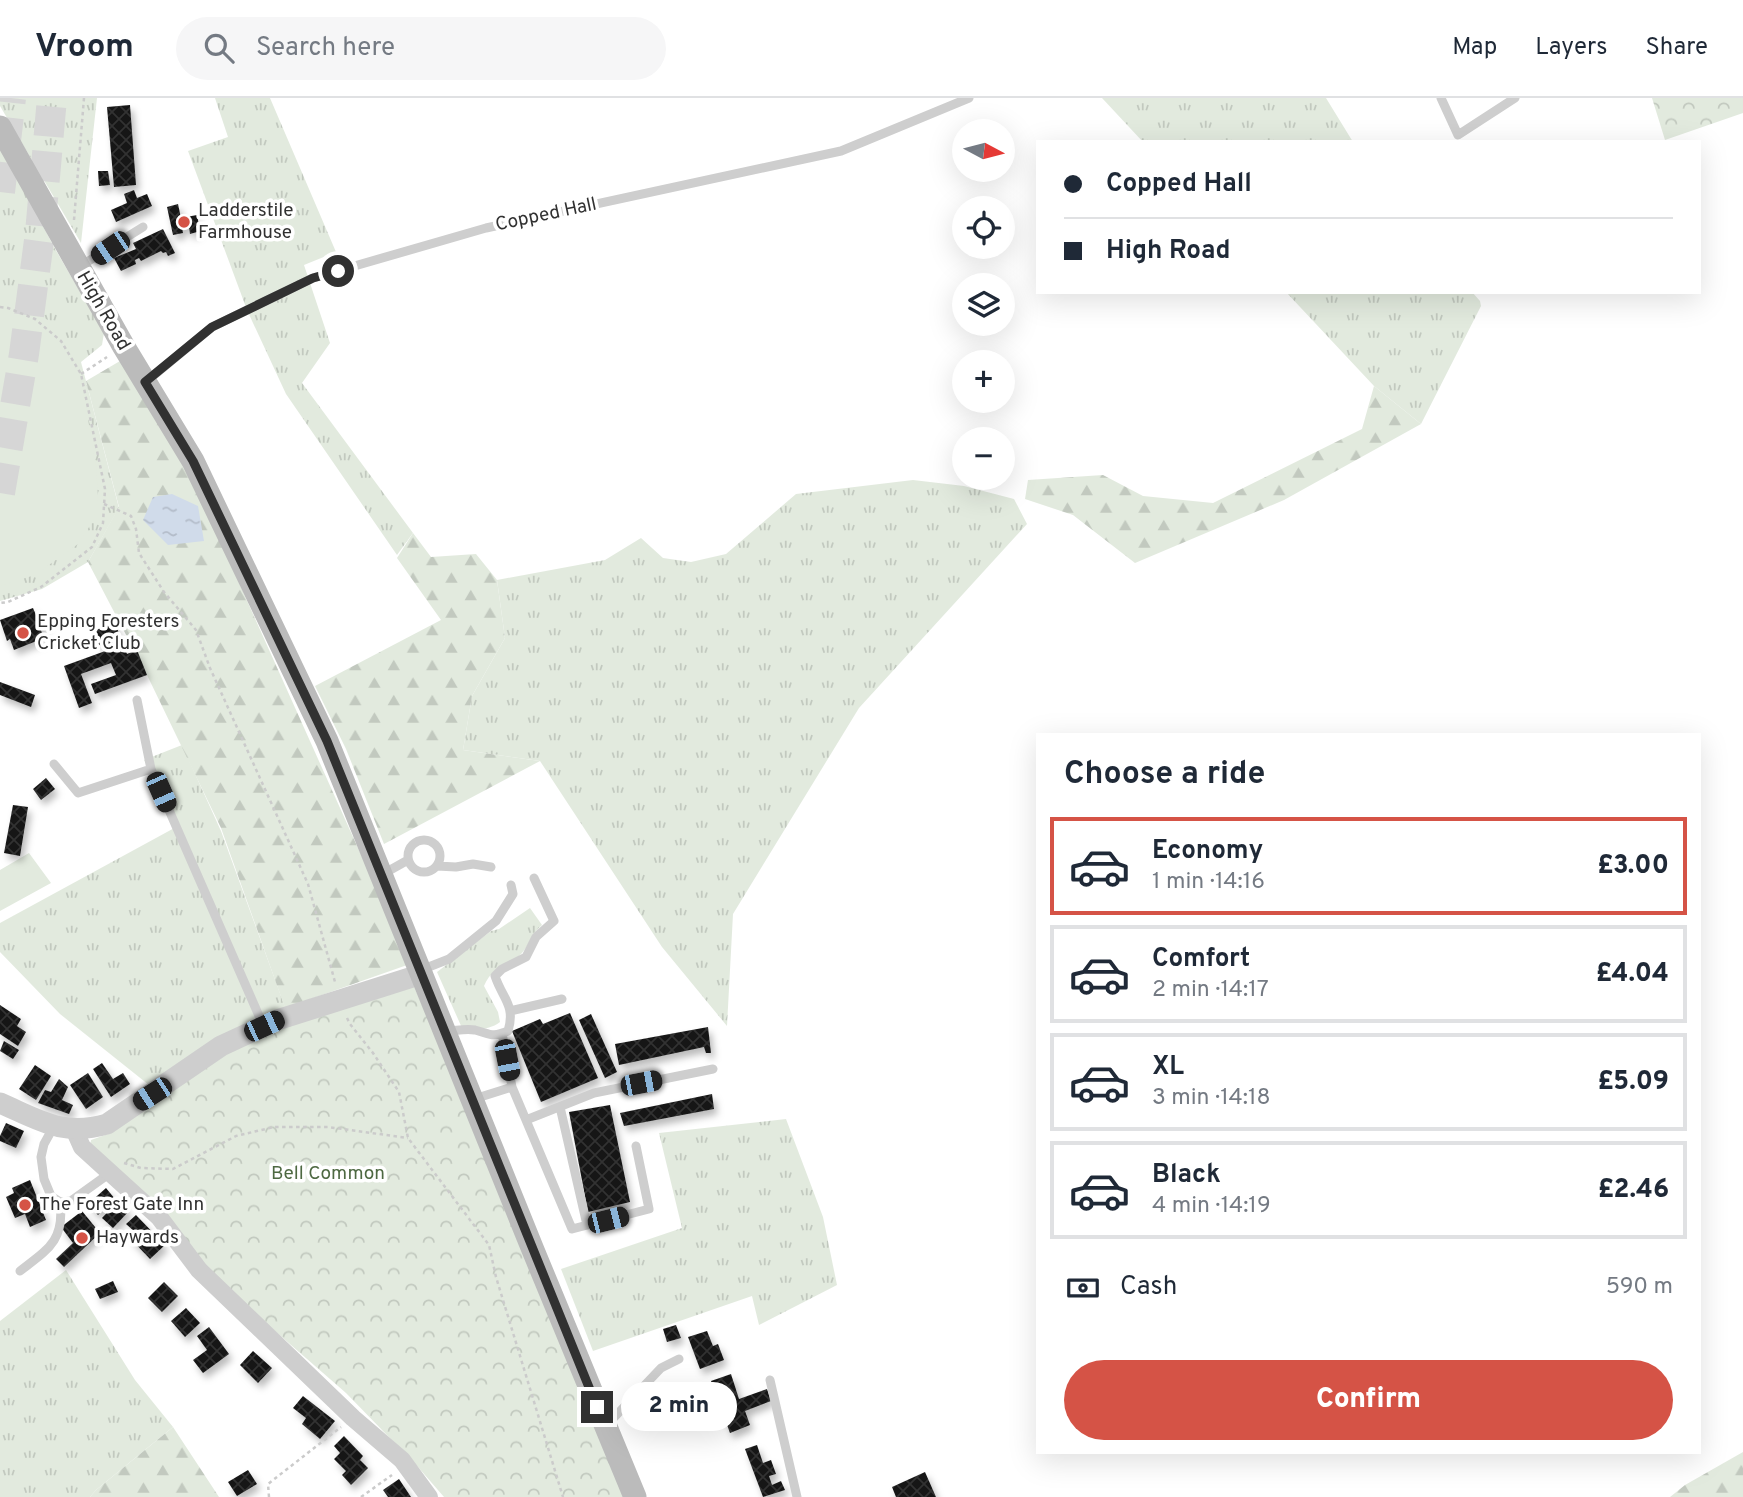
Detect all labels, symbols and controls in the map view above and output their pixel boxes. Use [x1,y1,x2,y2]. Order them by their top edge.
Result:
search box [176,17,666,80]
text: Vroom [35,27,134,69]
icon: search [200,29,238,67]
text: Search here [256,32,395,65]
text: Map [1452,33,1497,63]
text: Layers [1535,33,1607,63]
text: Share [1645,33,1708,63]
north arrow [952,119,1015,182]
map controls [952,119,1015,490]
text: Copped Hall [1106,168,1252,201]
street label: Copped Hall [493,193,599,237]
button: locate [952,196,1015,259]
place label: Ladderstile Farmhouse [198,199,293,245]
marker: Ladderstile Farmhouse [176,214,192,230]
car [87,228,134,268]
text: High Road [1106,235,1231,268]
route start [322,255,354,287]
street label: High Road [71,267,135,355]
button: layers [952,273,1015,336]
button: + [952,350,1015,413]
button: − [952,427,1015,490]
place label: Epping Foresters Cricket Club [37,610,179,656]
marker: Epping Foresters Cricket Club [15,625,31,641]
text: Choose a ride [1064,755,1265,795]
car [143,769,180,815]
icon: car [1068,835,1131,898]
text: Economy [1152,835,1263,868]
text: £3.00 [1597,850,1669,883]
text: 1 min · 14:16 [1152,868,1265,897]
icon: car [1068,943,1131,1006]
text: Comfort [1152,943,1250,976]
text: £4.04 [1596,958,1669,991]
text: 2 min · 14:17 [1152,976,1269,1005]
car [241,1008,288,1044]
car [493,1037,522,1083]
icon: car [1068,1051,1131,1114]
text: XL [1152,1051,1184,1084]
text: £5.09 [1598,1066,1669,1099]
car [619,1069,664,1097]
car [129,1074,176,1114]
text: 3 min · 14:18 [1152,1084,1271,1113]
icon: car [1068,1159,1131,1222]
text: Black [1152,1159,1221,1192]
park label: Bell Common [271,1162,385,1186]
text: £2.46 [1598,1174,1669,1207]
text: 4 min · 14:19 [1152,1192,1271,1221]
place label: The Forest Gate Inn [39,1193,204,1217]
marker: The Forest Gate Inn [17,1197,33,1213]
car [586,1205,631,1235]
place label: Haywards [96,1226,179,1250]
marker: Haywards [74,1230,90,1246]
icon: cash [1064,1269,1102,1307]
text: Cash [1120,1271,1177,1304]
text: 590 m [1606,1273,1673,1302]
button: Confirm [1064,1360,1673,1440]
callout: 2 min [622,1382,737,1432]
route end [581,1391,613,1423]
text: 2 min [649,1392,709,1421]

